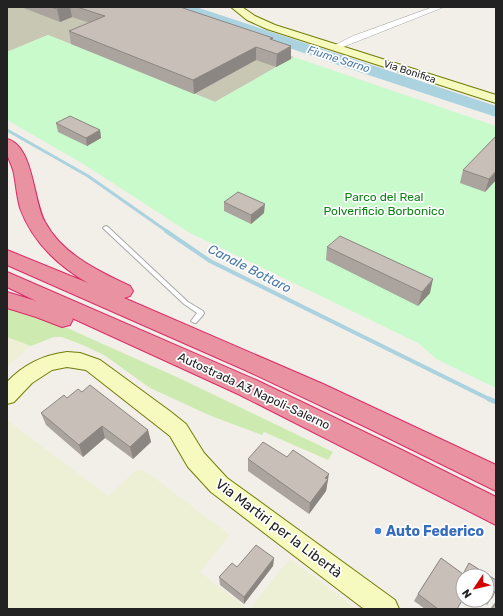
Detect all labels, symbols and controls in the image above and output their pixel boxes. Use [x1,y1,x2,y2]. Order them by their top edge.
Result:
water label: Fiume Sarno [306,43,372,76]
street label: Via Bonifica [382,58,437,86]
park label: Parco del Real Polverificio Borbonico [323,190,445,218]
water label: Canale Bottaro [206,241,294,296]
street label: Autostrada A3 Napoli-Salerno [176,350,332,432]
street label: Via Martiri per la Libertà [212,475,345,582]
place label: Auto Federico [386,523,484,540]
marker: Auto Federico [373,526,383,536]
north arrow [455,568,495,608]
text: N [460,586,475,600]

